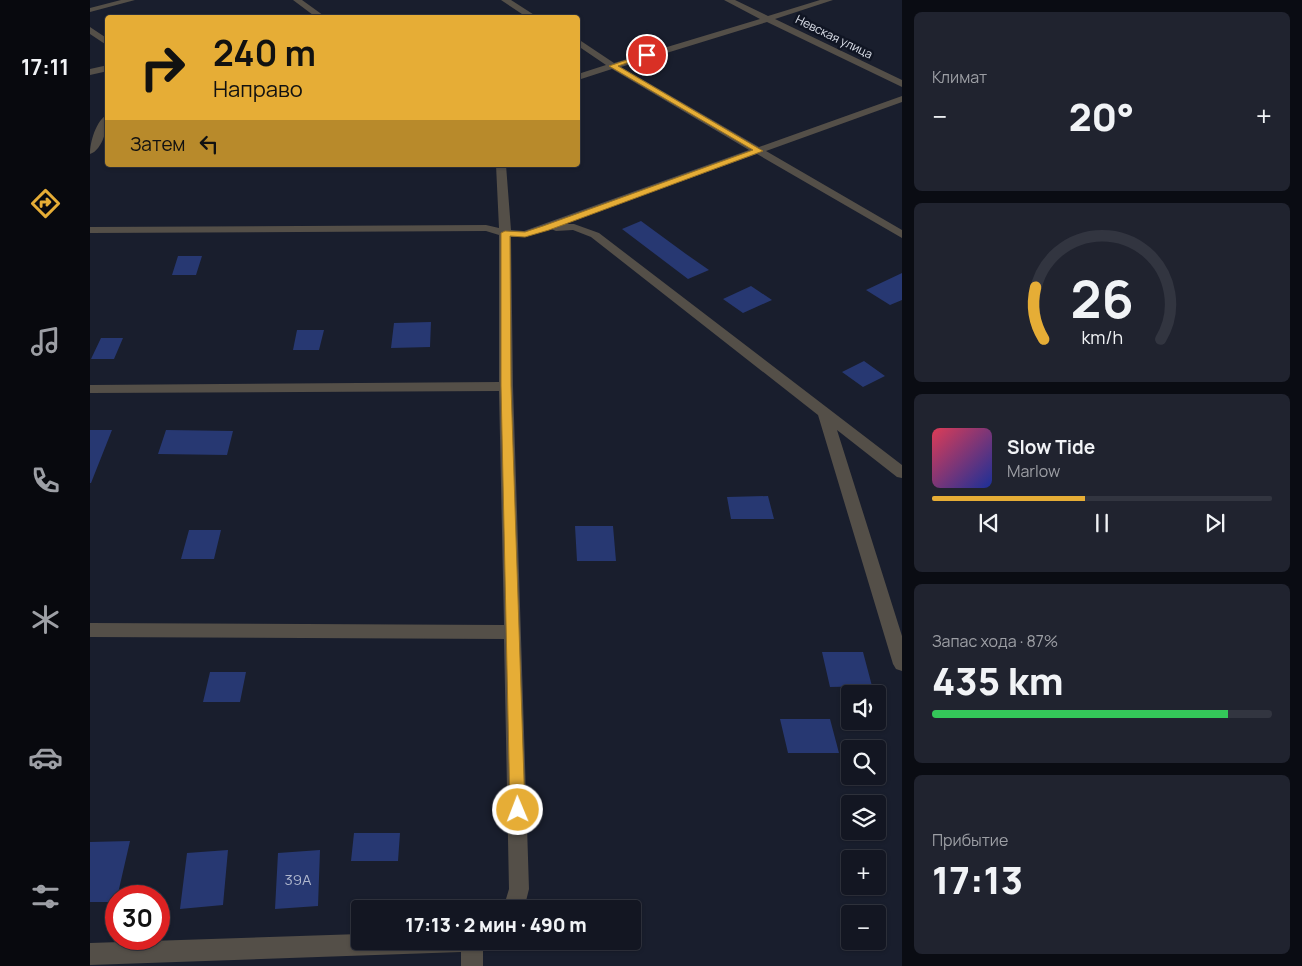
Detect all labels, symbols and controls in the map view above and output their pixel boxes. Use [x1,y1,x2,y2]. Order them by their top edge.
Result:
street label: Невская улица [793,11,876,63]
text: 240 m [213,29,316,77]
pin [626,34,668,76]
icon: right [130,35,195,100]
icon: arrive [633,41,661,69]
text: 17:11 [21,52,69,82]
text: Климат [932,66,987,88]
text: Направо [213,74,303,104]
text: 20° [1069,90,1134,142]
text: − [932,97,947,135]
text: + [1256,97,1272,135]
icon: left [195,130,223,158]
text: Затем [130,131,185,157]
icon: directions [28,186,63,221]
text: 26 [1070,263,1134,334]
icon: music [28,324,63,359]
text: km/h [1081,325,1123,349]
text: Slow Tide [1007,434,1095,460]
text: Marlow [1007,460,1060,482]
icon: phone [28,463,63,498]
icon: previous [975,509,1003,537]
icon: pause [1088,509,1116,537]
icon: next [1201,509,1229,537]
icon: climate [28,602,63,637]
text: Запас хода · 87% [932,630,1058,652]
text: 435 km [932,654,1064,706]
map controls [841,685,886,950]
button: sound [841,685,886,730]
icon: car [28,740,63,775]
button: search [841,740,886,785]
position arrow [491,783,543,835]
button: layers [841,795,886,840]
text: Прибытие [932,829,1008,851]
button: + [841,850,886,895]
text: 17:13 [932,853,1023,905]
house number: 39А [284,869,312,890]
icon: filters [28,879,63,914]
speed limit sign: 30 [105,885,170,950]
button: − [841,905,886,950]
text: 17:13 · 2 мин · 490 m [405,912,587,938]

